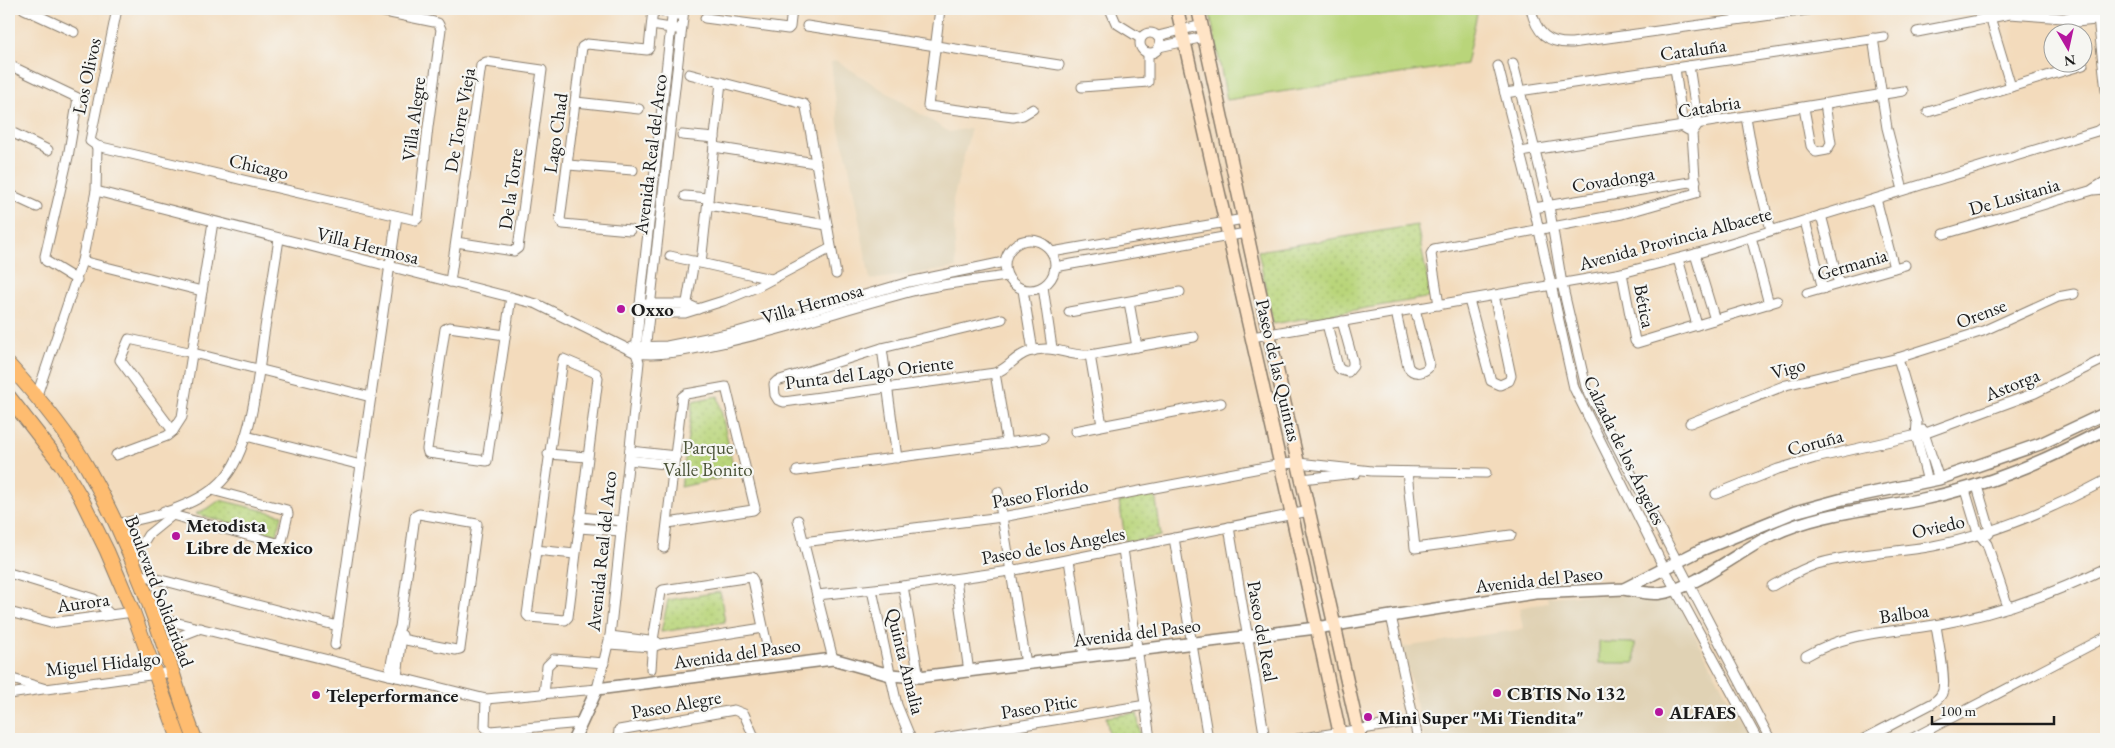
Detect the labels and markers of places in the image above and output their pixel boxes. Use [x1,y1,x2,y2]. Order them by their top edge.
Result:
place label: Oxxo [631,297,674,322]
marker: Oxxo [615,303,627,315]
place label: Metodista Libre de Mexico [186,513,313,560]
marker: Metodista Libre de Mexico [170,530,182,542]
place label: CBTIS No 132 [1507,681,1625,706]
place label: Teleperformance [326,683,459,708]
marker: CBTIS No 132 [1491,687,1503,699]
marker: Teleperformance [310,689,322,701]
place label: ALFAES [1668,700,1736,725]
place label: Mini Super "Mi Tiendita" [1378,705,1584,730]
marker: ALFAES [1653,706,1665,718]
marker: Mini Super "Mi Tiendita" [1362,711,1374,723]

